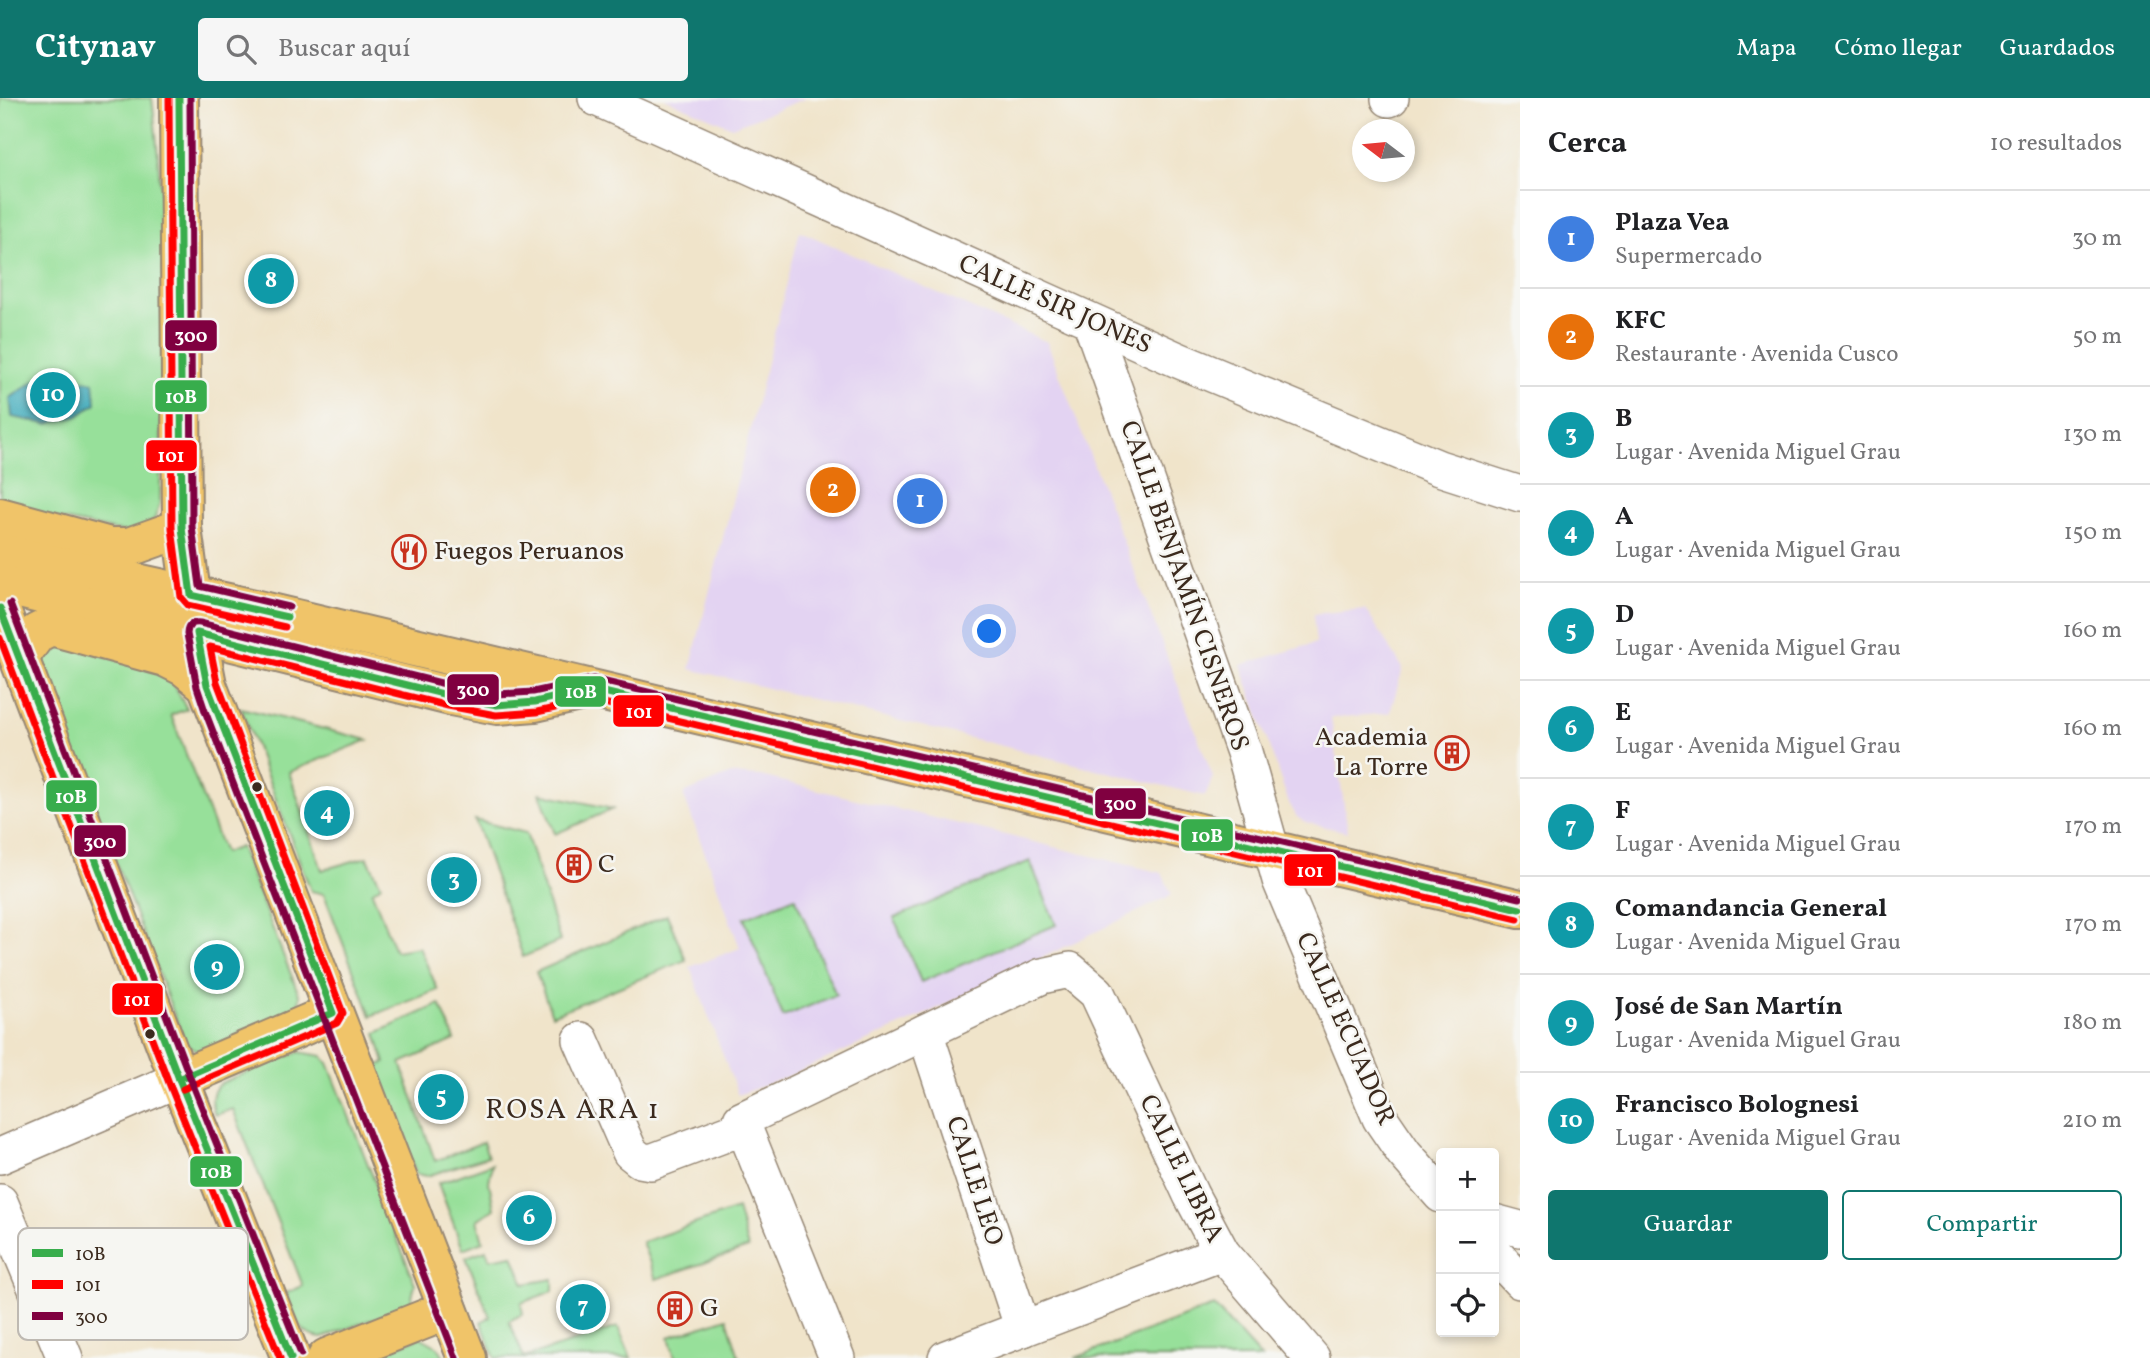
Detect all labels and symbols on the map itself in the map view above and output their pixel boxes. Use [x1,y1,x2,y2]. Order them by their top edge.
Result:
north arrow [1352,119,1415,182]
street label: CALLE SIR JONES [953,246,1157,364]
pin: 8 [248,255,294,307]
line badge: 300 [164,319,218,352]
text: 300 [175,324,208,350]
pin: 10 [30,369,76,421]
line badge: 10B [154,379,208,413]
text: 10B [165,385,197,411]
street label: CALLE BENJAMÍN CISNEROS [1110,416,1258,756]
line badge: 101 [145,439,198,472]
text: 101 [158,444,184,470]
pin: 2 [810,464,856,516]
pin: 1 [897,475,943,527]
restaurant icon: Fuegos Peruanos [390,533,428,571]
place label: Fuegos Peruanos [434,534,624,570]
your location [972,614,1006,648]
line badge: 300 [446,673,500,706]
line badge: 10B [554,675,607,708]
text: 300 [457,678,490,704]
text: 10B [565,680,597,706]
line badge: 101 [612,694,665,728]
text: 101 [626,700,652,726]
place label: Academia La Torre [1315,720,1428,786]
building icon: Academia La Torre [1433,734,1471,772]
line badge: 10B [45,779,98,813]
unlabelled marker [250,780,264,794]
text: 10B [55,785,87,811]
pin: 4 [304,787,350,839]
line badge: 300 [1094,787,1147,820]
text: 300 [1104,792,1137,818]
line badge: 10B [1180,818,1234,852]
line badge: 300 [73,824,127,858]
text: 10B [1191,824,1223,850]
text: 300 [84,830,117,856]
building icon: C [555,846,593,884]
place label: C [598,847,615,883]
line badge: 101 [1283,853,1337,887]
pin: 3 [431,854,477,906]
text: 101 [1297,859,1323,885]
street label: CALLE ECUADOR [1286,927,1404,1131]
pin: 9 [194,941,240,993]
line badge: 101 [111,982,164,1016]
text: 101 [124,988,150,1014]
unlabelled marker [143,1027,157,1041]
pin: 5 [418,1071,464,1123]
street label: CALLE LIBRA [1130,1089,1232,1249]
district label: ROSA ARA 1 [485,1091,661,1130]
street label: CALLE LEO [936,1112,1012,1250]
line badge: 10B [189,1155,243,1188]
text: 10B [200,1160,232,1186]
pin: 6 [506,1192,552,1244]
legend [18,1228,248,1340]
text: 10B [75,1242,106,1268]
text: 101 [75,1273,101,1299]
pin: 7 [560,1281,606,1333]
building icon: G [656,1290,694,1328]
place label: G [700,1291,719,1327]
text: 300 [75,1305,108,1331]

